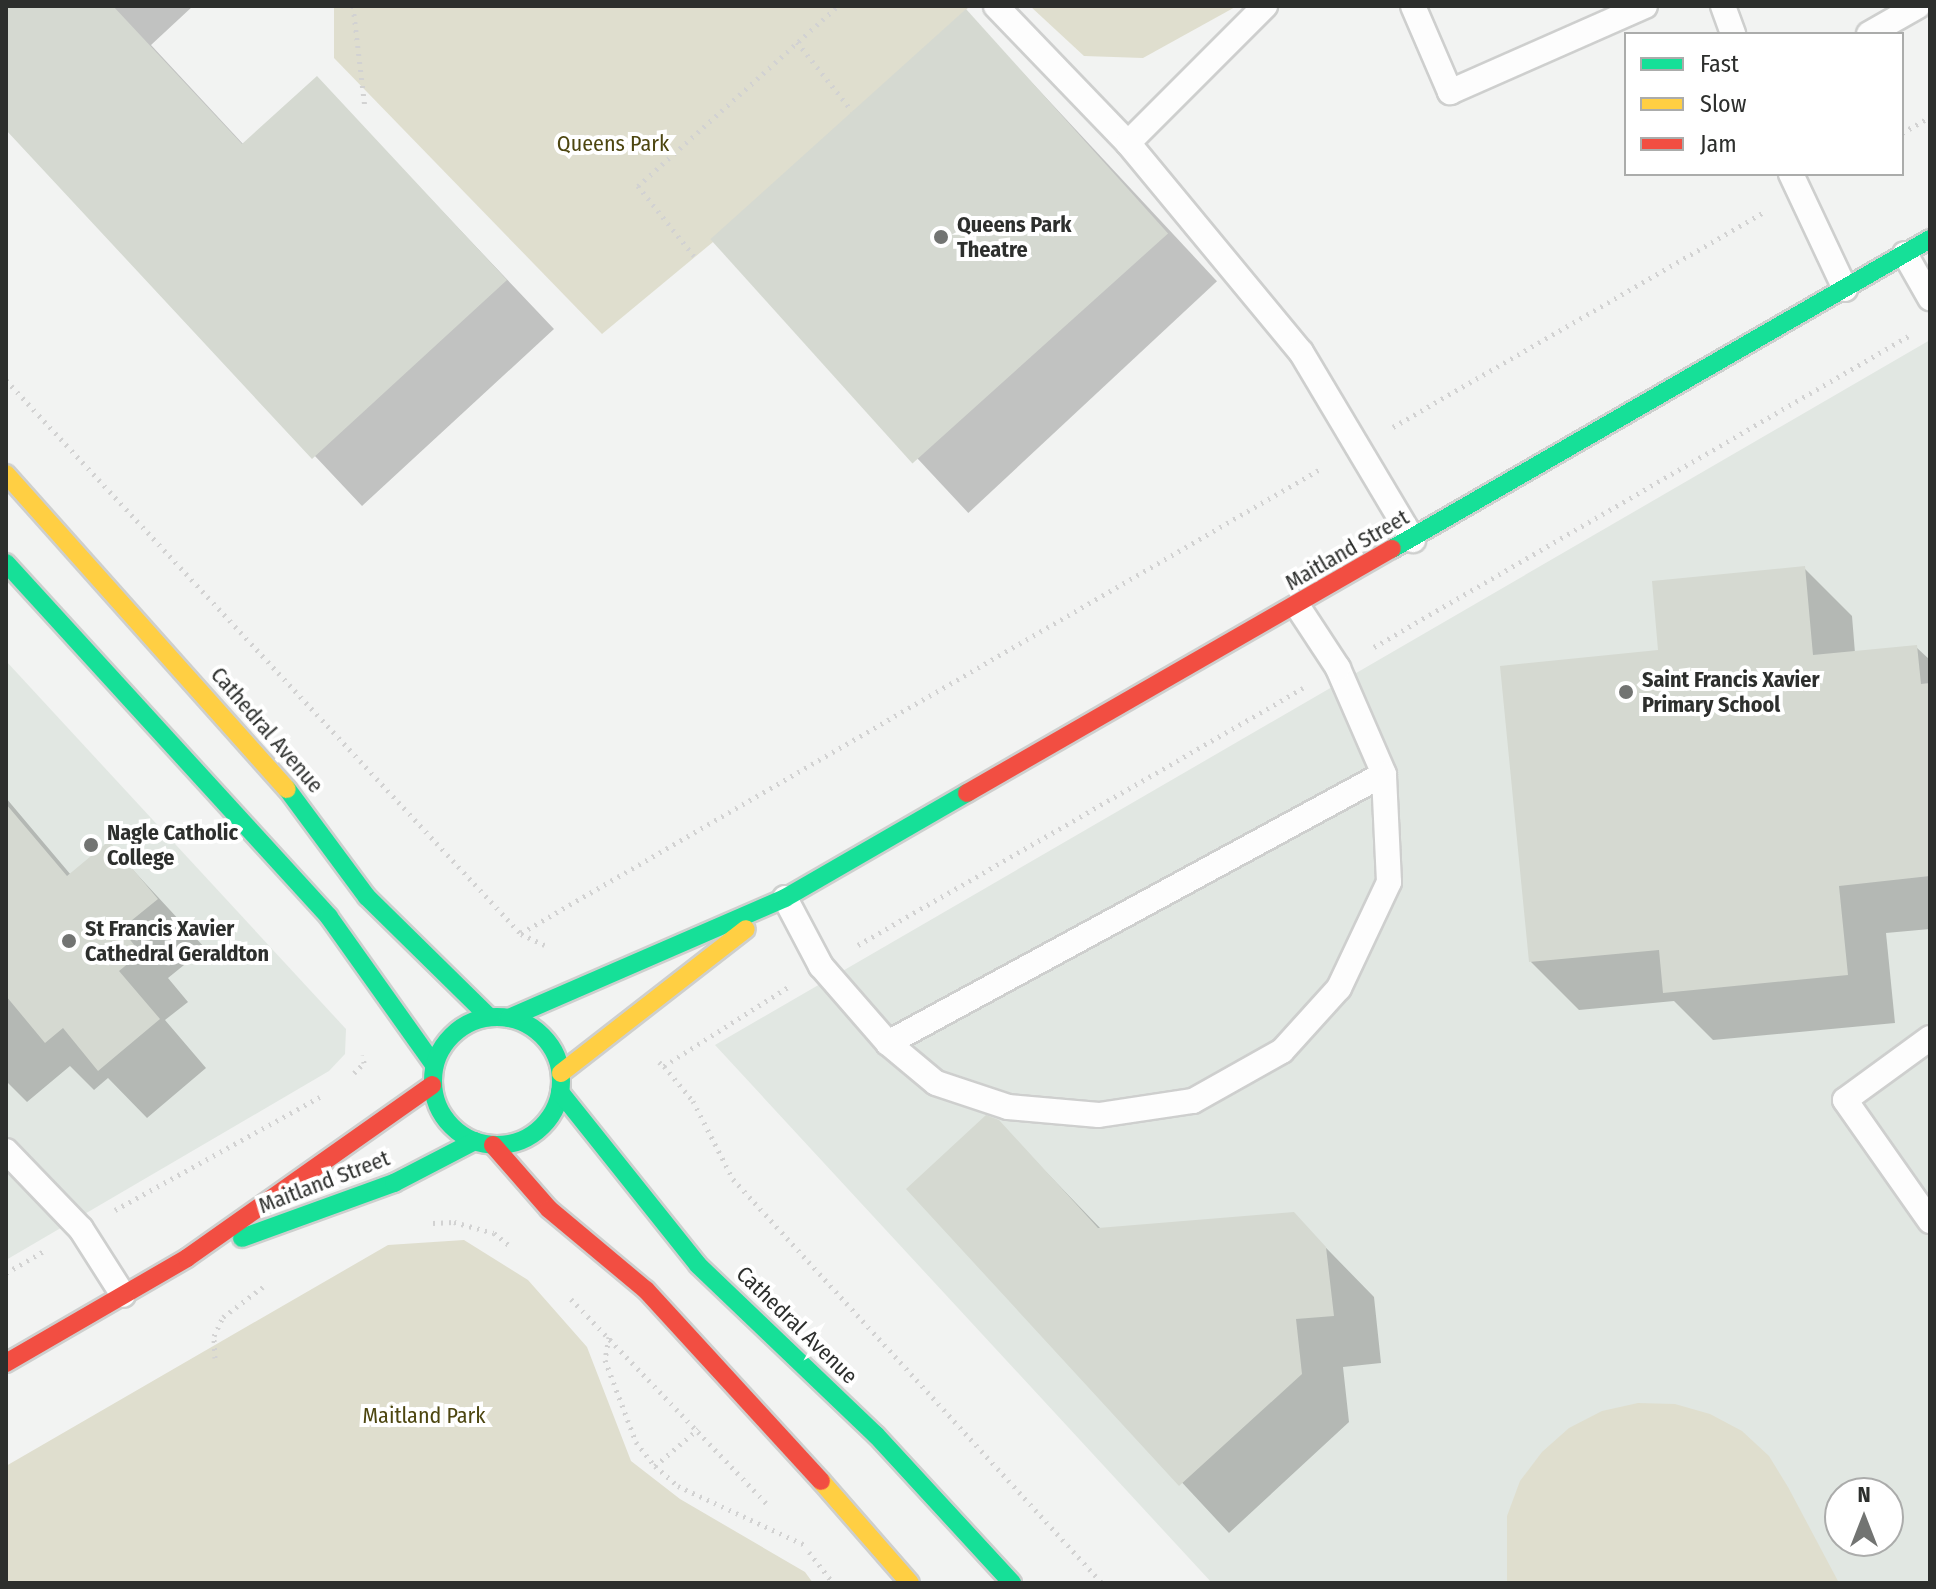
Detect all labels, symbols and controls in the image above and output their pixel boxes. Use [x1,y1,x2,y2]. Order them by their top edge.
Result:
legend [1624,32,1904,176]
text: Fast [1700,50,1739,78]
text: Slow [1700,90,1746,118]
text: Jam [1700,130,1737,158]
park label: Queens Park [557,131,669,157]
place label: Queens Park Theatre [957,211,1071,262]
marker: Queens Park Theatre [932,228,950,246]
street label: Maitland Street [1281,504,1413,596]
street label: Cathedral Avenue [205,662,329,798]
place label: Saint Francis Xavier Primary School [1642,666,1820,718]
marker: Saint Francis Xavier Primary School [1617,683,1635,701]
place label: Nagle Catholic College [107,819,238,870]
marker: Nagle Catholic College [82,836,100,854]
place label: St Francis Xavier Cathedral Geraldton [85,915,269,966]
marker: St Francis Xavier Cathedral Geraldton [60,932,78,950]
street label: Maitland Street [255,1145,393,1219]
street label: Cathedral Avenue [731,1261,863,1389]
park label: Maitland Park [362,1403,486,1429]
north arrow [1824,1477,1904,1557]
text: N [1857,1481,1871,1508]

